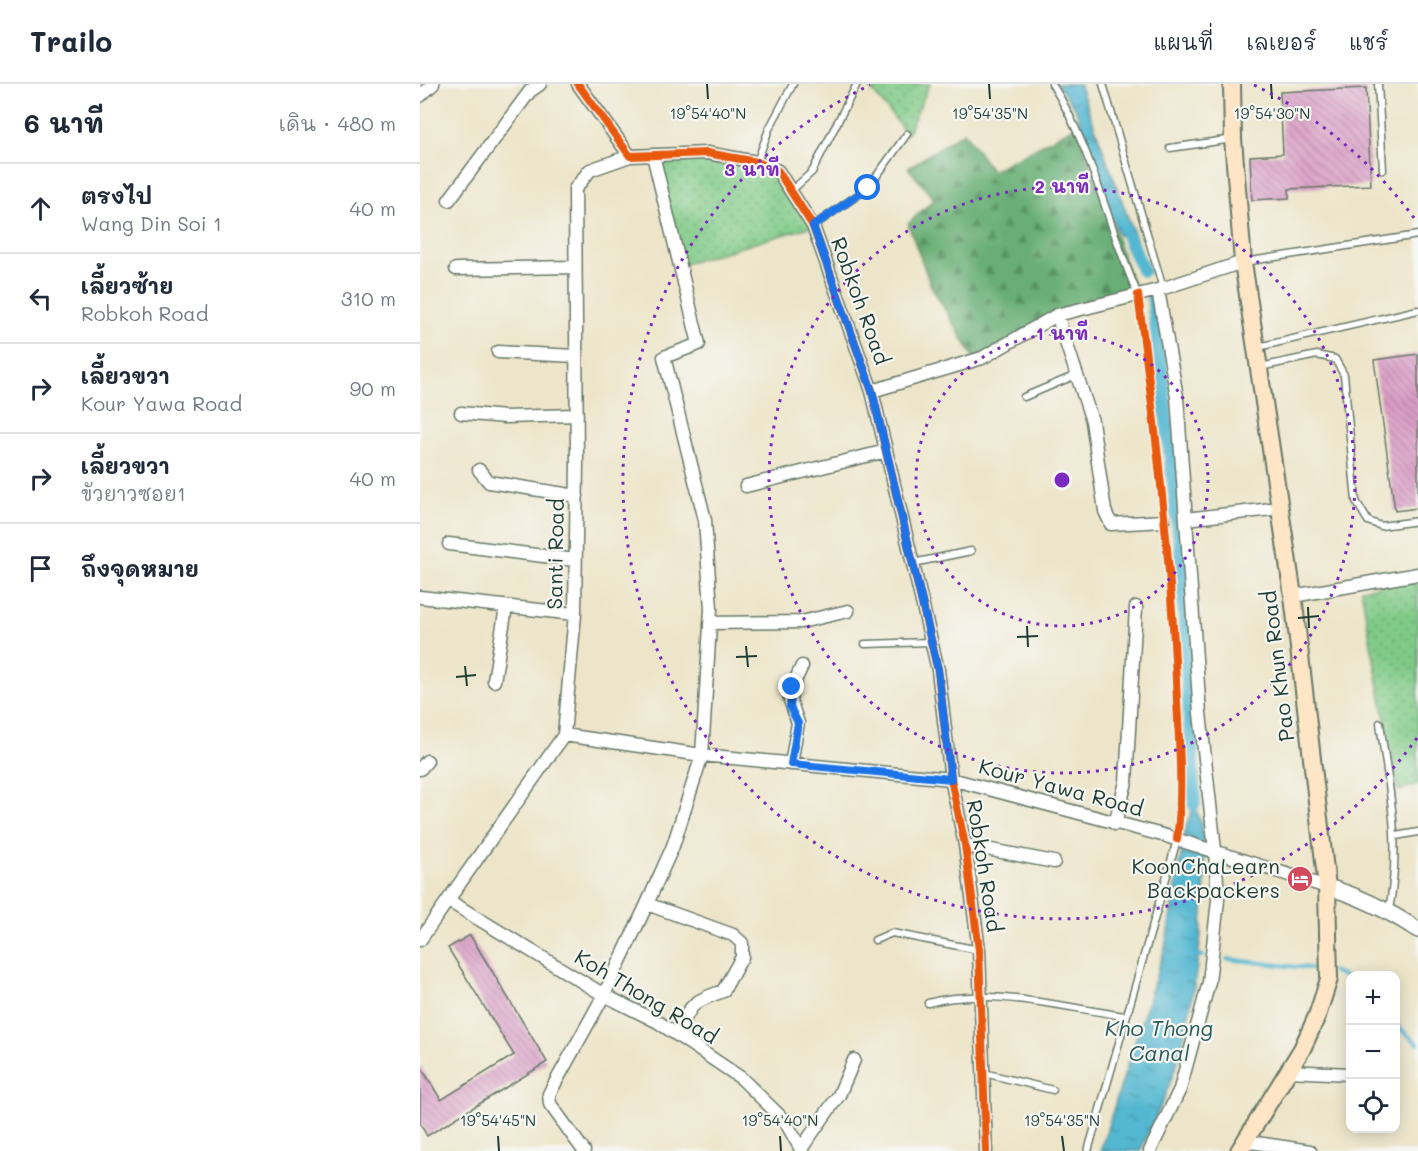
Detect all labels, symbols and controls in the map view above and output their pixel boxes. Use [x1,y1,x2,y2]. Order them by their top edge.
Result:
text: Trailo [30,23,112,59]
text: แผนที่ [1154,28,1213,55]
text: เลเยอร์ [1246,28,1316,55]
text: แชร์ [1349,28,1388,55]
text: 19°54'40"N [670,103,746,123]
text: 19°54'35"N [952,103,1028,123]
text: 19°54'30"N [1234,103,1310,123]
text: 6 นาที [24,106,104,140]
text: เดิน · 480 m [279,110,396,136]
text: 3 นาที [724,155,780,181]
text: 2 นาที [1035,172,1089,198]
route start [854,174,880,200]
text: ตรงไป [81,181,152,210]
icon: ahead [24,192,57,225]
text: 40 m [350,195,396,221]
text: Wang Din Soi 1 [81,210,222,236]
street label: Robkoh Road [826,233,897,368]
text: เลี้ยวซ้าย [81,271,173,300]
icon: left [24,282,57,315]
text: 310 m [341,285,396,311]
text: Robkoh Road [81,300,208,326]
text: 1 นาที [1036,319,1088,345]
text: เลี้ยวขวา [81,361,170,390]
icon: right [24,372,57,405]
text: 90 m [350,375,396,401]
text: Kour Yawa Road [81,390,242,416]
text: เลี้ยวขวา [81,451,170,480]
icon: right [24,462,57,495]
text: 40 m [350,465,396,491]
centre of rings [1052,470,1072,490]
text: ขัวยาวซอย1 [81,480,186,506]
street label: Santi Road [540,498,569,610]
icon: arrive [24,552,57,585]
text: ถึงจุดหมาย [81,554,199,583]
street label: Pao Khun Road [1254,589,1299,743]
route end [778,673,804,699]
street label: Kour Yawa Road [976,752,1147,821]
street label: Robkoh Road [962,798,1009,934]
place label: KoonChaLearn Backpackers [1131,852,1280,903]
hotel icon: KoonChaLearn Backpackers [1285,864,1315,894]
street label: Koh Thong Road [570,942,723,1049]
map controls [1346,971,1400,1133]
button: + [1346,971,1400,1025]
water label: Kho Thong Canal [1105,1013,1213,1067]
button: − [1346,1025,1400,1079]
button: locate [1346,1079,1400,1133]
text: 19°54'45"N [460,1110,536,1130]
text: 19°54'40"N [742,1110,818,1130]
text: 19°54'35"N [1024,1110,1100,1130]

